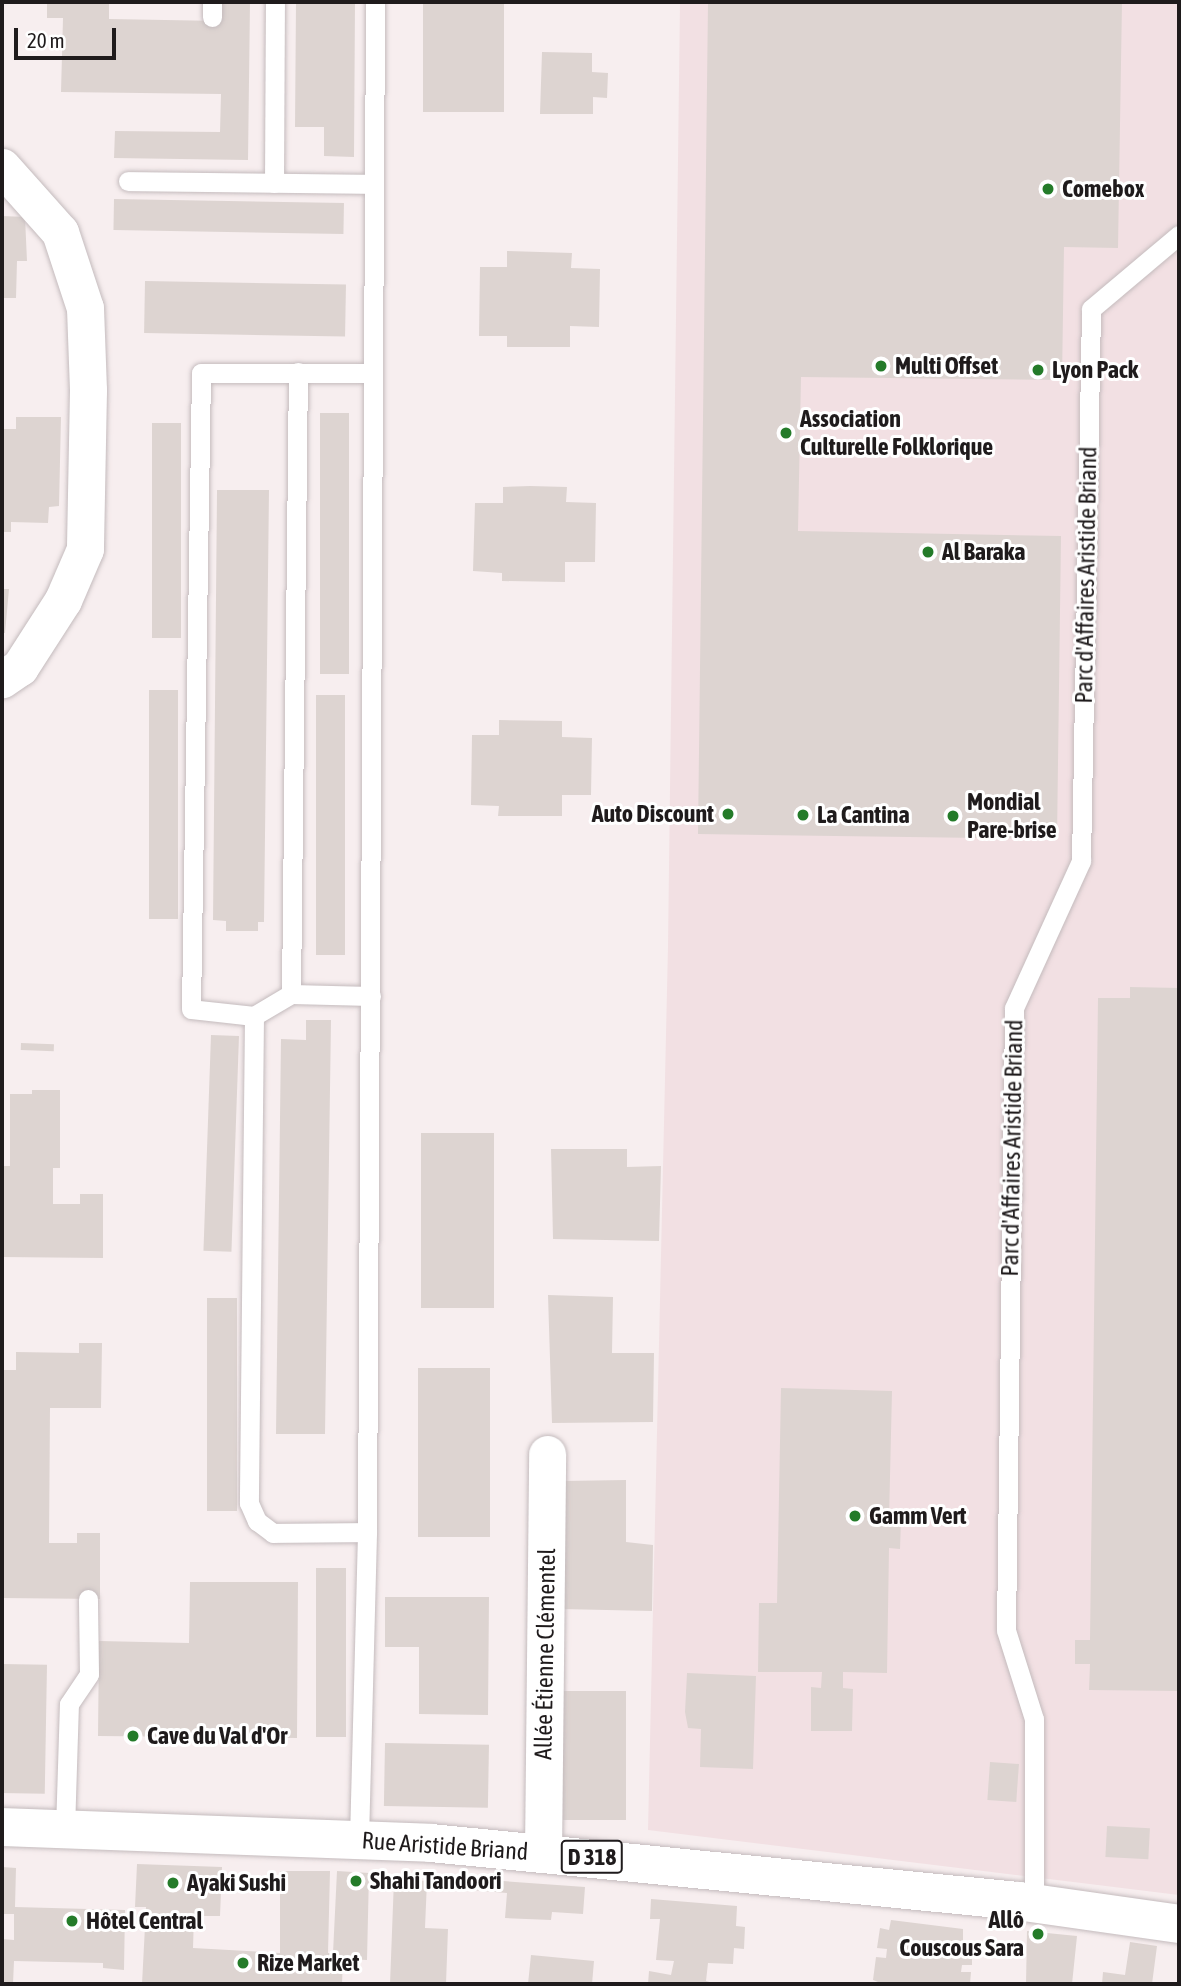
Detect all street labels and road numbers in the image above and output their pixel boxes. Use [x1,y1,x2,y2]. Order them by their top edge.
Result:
street label: Parc d'Affaires Aristide Briand [1069,446,1103,704]
street label: Parc d'Affaires Aristide Briand [995,1019,1029,1277]
street label: Allée Étienne Clémentel [529,1548,561,1760]
street label: Rue Aristide Briand [361,1826,529,1866]
road number: D 318 [560,1838,624,1876]

